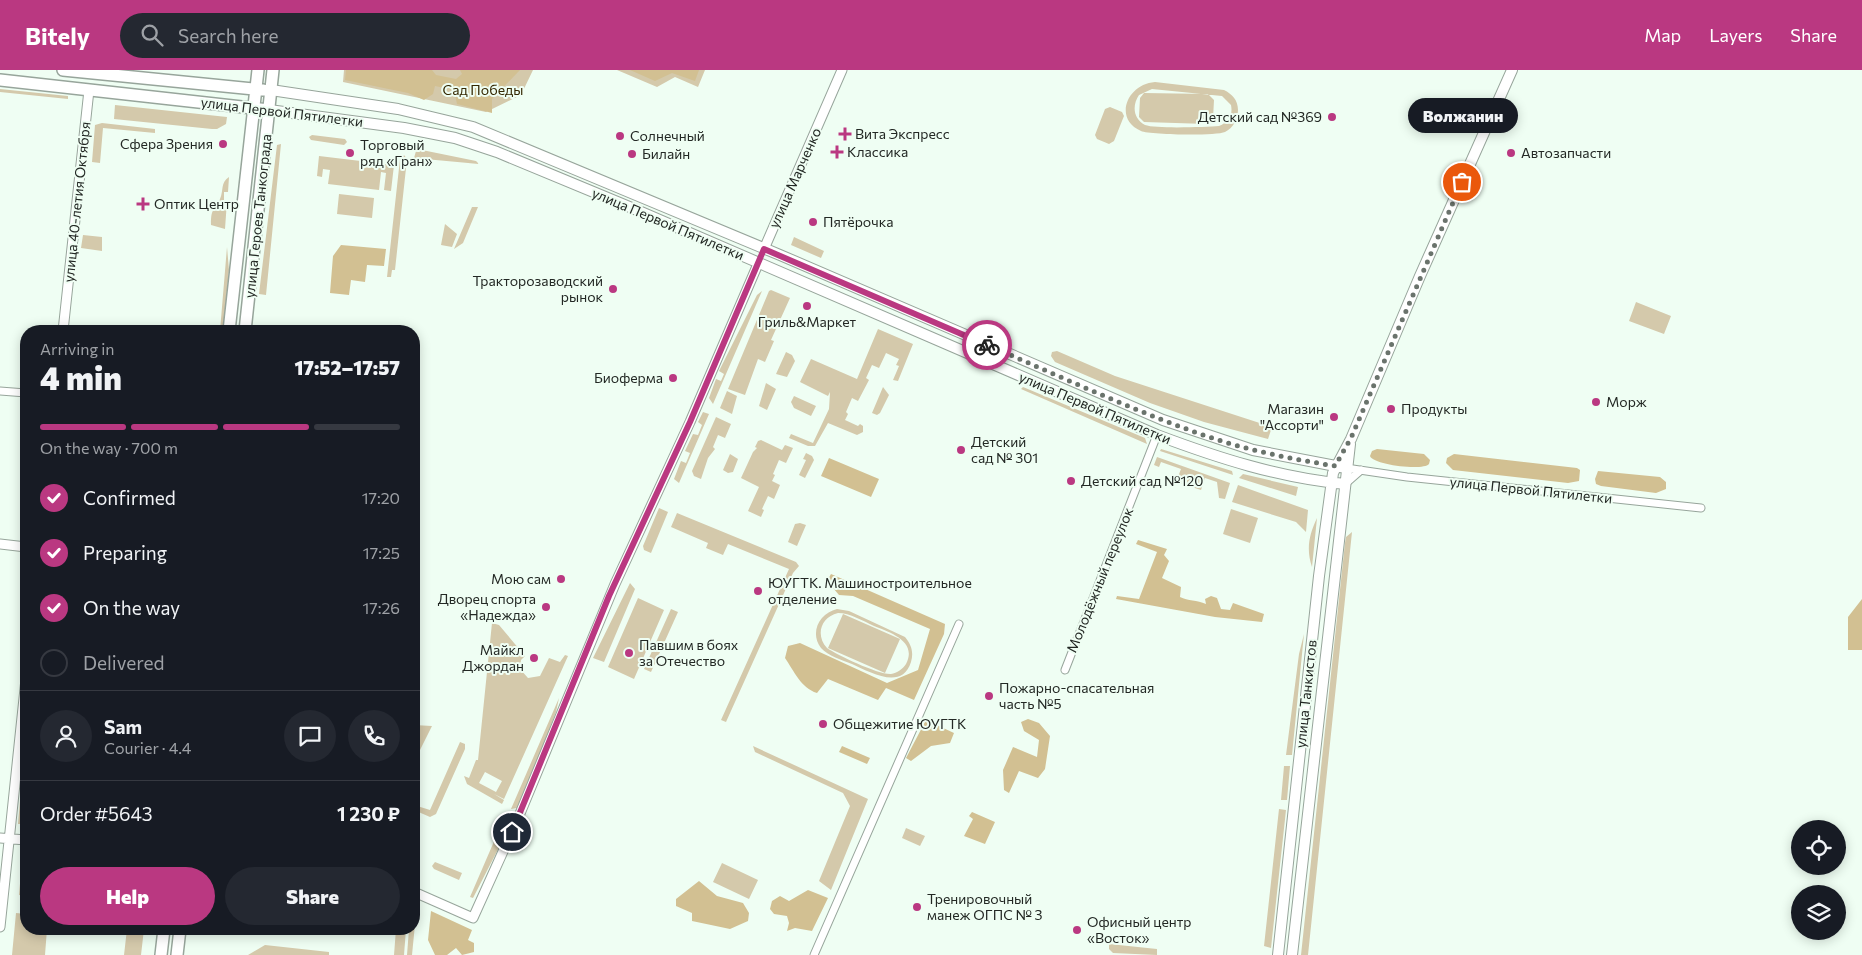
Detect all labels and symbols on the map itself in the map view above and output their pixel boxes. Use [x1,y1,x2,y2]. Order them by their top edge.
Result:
park label: Сад Победы [443,81,523,98]
street label: улица Первой Пятилетки [200,93,364,130]
callout: Волжанин [1407,97,1517,132]
place label: Детский сад №369 [1198,108,1322,125]
marker: Детский сад №369 [1326,111,1338,123]
street label: улица 40-летия Октября [60,121,93,283]
street label: улица Марченко [765,125,824,231]
place label: Вита Экспресс [855,125,950,142]
place label: Солнечный [630,127,705,144]
marker: Вита Экспресс [839,128,851,140]
marker: Солнечный [614,130,626,142]
street label: улица Героев Танкограда [240,133,275,299]
place label: Сфера Зрения [120,135,213,152]
place label: Торговый ряд «Гран» [360,136,433,169]
marker: Сфера Зрения [217,138,229,150]
place label: Классика [847,143,908,160]
place label: Автозапчасти [1521,144,1611,161]
place label: Билайн [642,145,690,162]
marker: Классика [831,146,843,158]
marker: Торговый ряд «Гран» [344,147,356,159]
marker: Автозапчасти [1505,147,1517,159]
marker: Билайн [626,148,638,160]
pin [1441,161,1483,203]
street label: улица Первой Пятилетки [590,184,747,263]
place label: Оптик Центр [154,195,239,212]
marker: Оптик Центр [136,197,150,211]
place label: Пятёрочка [823,213,893,230]
marker: Пятёрочка [807,216,819,228]
place label: Тракторозаводский рынок [472,272,604,305]
marker: Тракторозаводский рынок [607,283,619,295]
marker: Гриль&Маркет [801,300,813,312]
place label: Гриль&Маркет [758,313,857,330]
courier [962,320,1012,370]
street label: улица Первой Пятилетки [1017,368,1174,447]
place label: Биоферма [594,369,663,386]
marker: Биоферма [667,372,679,384]
place label: Морж [1606,393,1647,410]
marker: Морж [1590,396,1602,408]
place label: Магазин "Ассорти" [1260,400,1324,433]
place label: Продукты [1401,400,1467,417]
marker: Продукты [1385,403,1397,415]
marker: Магазин "Ассорти" [1328,411,1340,423]
place label: Детский сад № 301 [971,433,1038,466]
marker: Детский сад № 301 [955,444,967,456]
place label: Детский сад №120 [1081,472,1203,489]
street label: улица Первой Пятилетки [1449,473,1613,507]
marker: Детский сад №120 [1065,475,1077,487]
street label: Молодёжный переулок [1063,504,1137,655]
place label: Мою сам [491,570,551,587]
marker: Мою сам [555,573,567,585]
place label: ЮУГТК. Машиностроительное отделение [768,574,972,607]
marker: ЮУГТК. Машиностроительное отделение [752,585,764,597]
place label: Дворец спорта «Надежда» [438,590,536,623]
marker: Дворец спорта «Надежда» [540,601,552,613]
place label: Павшим в боях за Отечество [639,636,739,669]
street label: улица Танкистов [1291,639,1320,749]
place label: Майкл Джордан [462,641,524,674]
marker: Павшим в боях за Отечество [623,647,635,659]
marker: Майкл Джордан [528,652,540,664]
place label: Пожарно-спасательная часть №5 [999,679,1154,712]
marker: Пожарно-спасательная часть №5 [983,690,995,702]
place label: Общежитие ЮУГТК [833,715,966,732]
marker: Общежитие ЮУГТК [817,718,829,730]
pin [491,811,533,853]
place label: Тренировочный манеж ОГПС № 3 [927,890,1043,923]
marker: Тренировочный манеж ОГПС № 3 [911,901,923,913]
place label: Офисный центр «Восток» [1087,913,1192,946]
marker: Офисный центр «Восток» [1071,924,1083,936]

